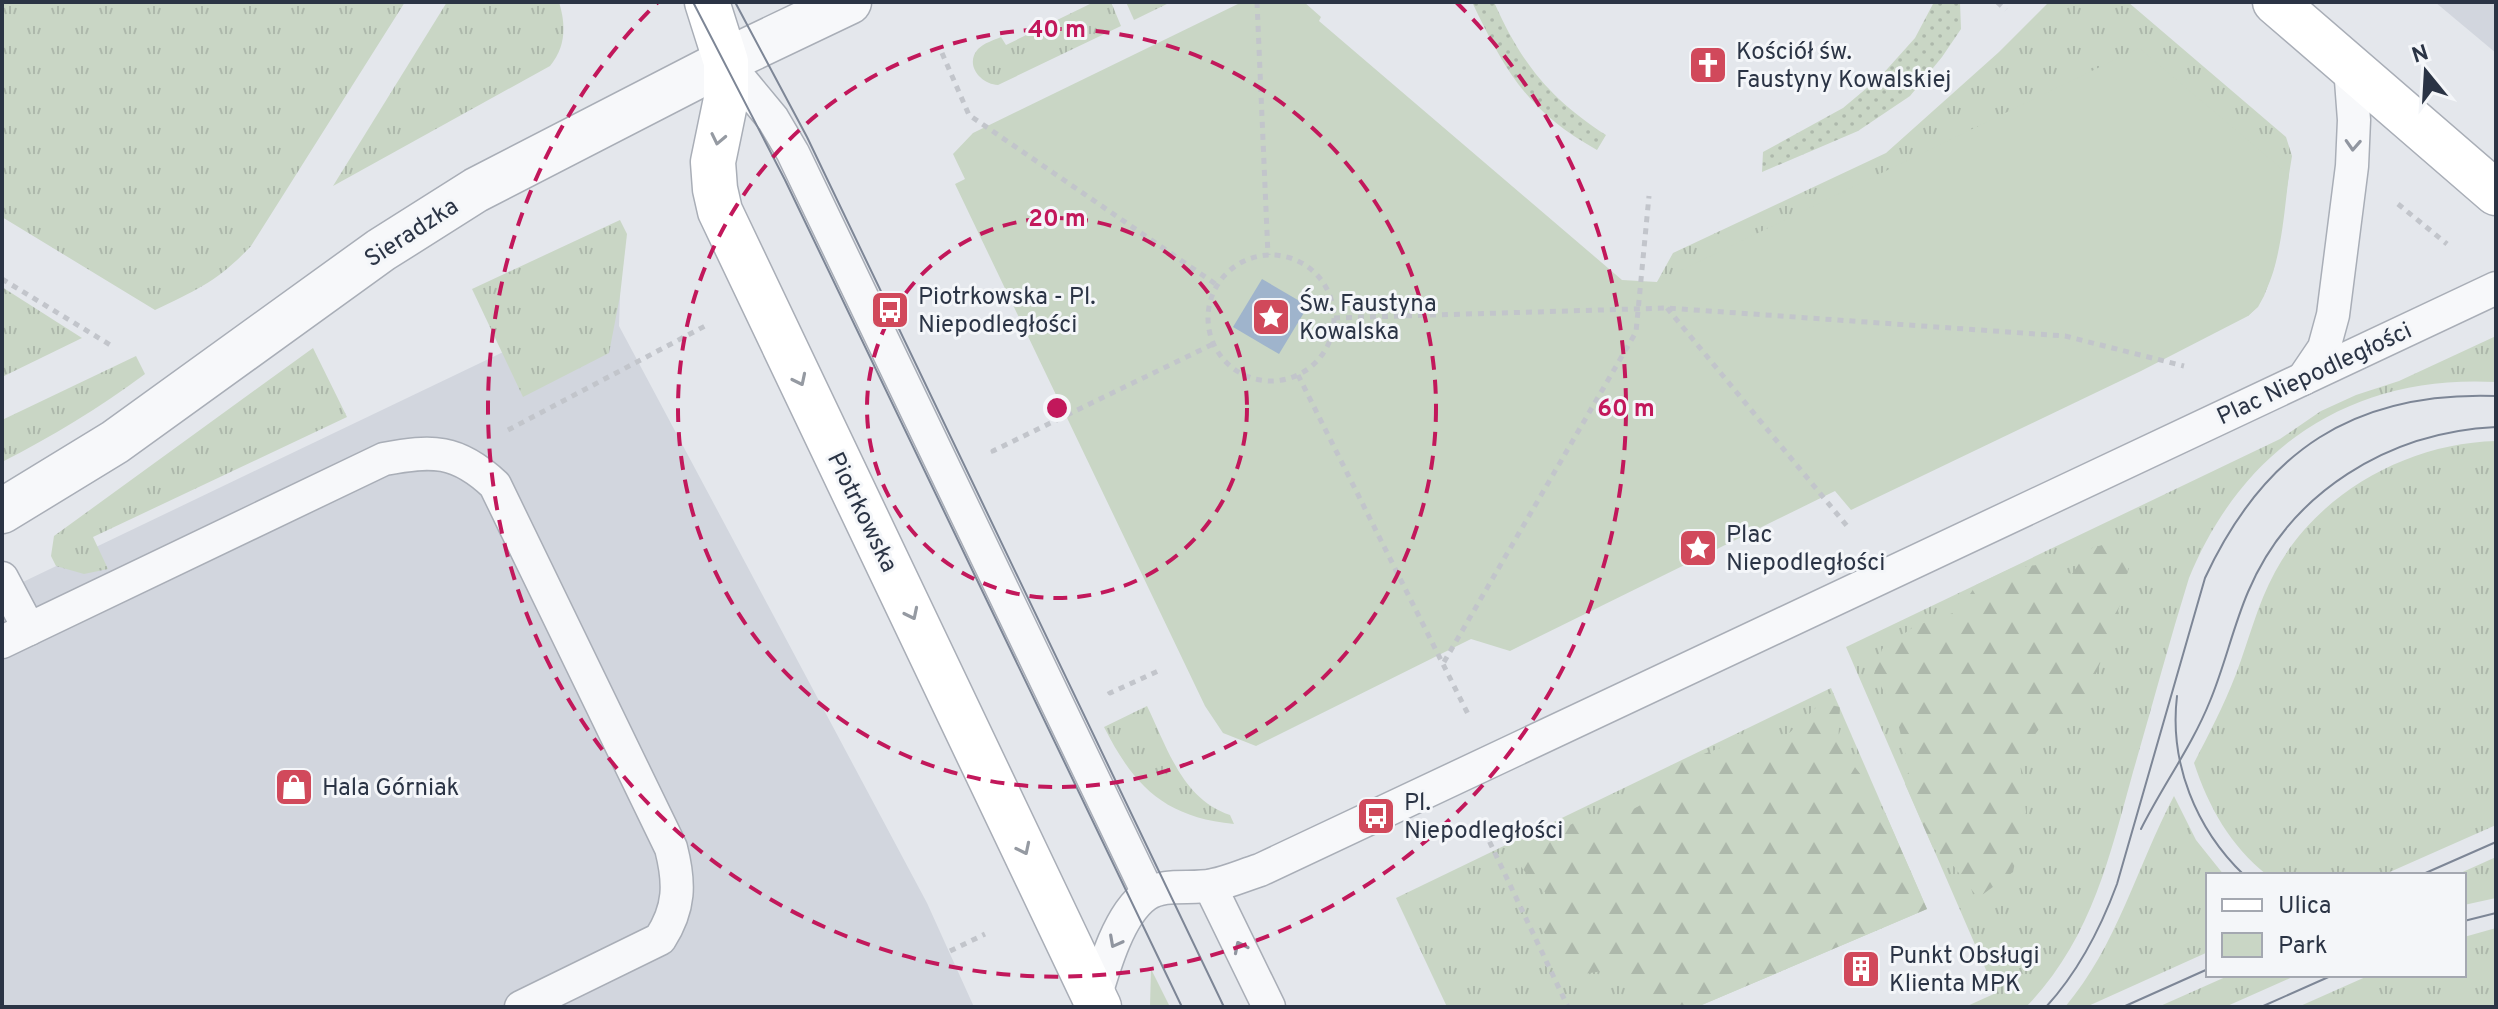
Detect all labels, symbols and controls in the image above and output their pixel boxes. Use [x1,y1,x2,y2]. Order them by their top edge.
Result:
text: 40 m [1028,16,1086,46]
north arrow [2386,32,2466,112]
place label: Kościół św. Faustyny Kowalskiej [1736,38,1951,96]
text: N [2409,40,2432,71]
church icon: Kościół św. Faustyny Kowalskiej [1687,44,1729,86]
one-way arrow [710,132,727,145]
one-way arrow [2344,139,2361,152]
street label: Sieradzka [360,192,465,275]
text: 20 m [1028,205,1086,235]
place label: Piotrkowska - Pl. Niepodległości [918,283,1096,341]
place label: Św. Faustyna Kowalska [1299,288,1437,348]
bus stop icon: Piotrkowska - Pl. Niepodległości [869,289,911,331]
place icon: Św. Faustyna Kowalska [1250,296,1292,338]
street label: Plac Niepodległości [2213,317,2417,433]
one-way arrow [790,371,806,386]
centre of rings [1043,394,1071,422]
text: 60 m [1597,395,1655,425]
street label: Piotrkowska [819,448,903,578]
place label: Plac Niepodległości [1726,521,1885,579]
place icon: Plac Niepodległości [1677,527,1719,569]
one-way arrow [902,606,918,621]
shop icon: Hala Górniak [273,766,315,808]
place label: Hala Górniak [322,774,459,804]
place label: Pl. Niepodległości [1404,789,1563,847]
bus stop icon: Pl. Niepodległości [1355,795,1397,837]
one-way arrow [1014,841,1030,855]
legend [2206,873,2466,977]
text: Ulica [2278,892,2331,922]
text: Park [2278,932,2328,962]
one-way arrow [1109,934,1124,948]
one-way arrow [1234,940,1249,955]
place label: Punkt Obsługi Klienta MPK [1889,942,2040,1000]
building icon: Punkt Obsługi Klienta MPK [1840,948,1882,990]

